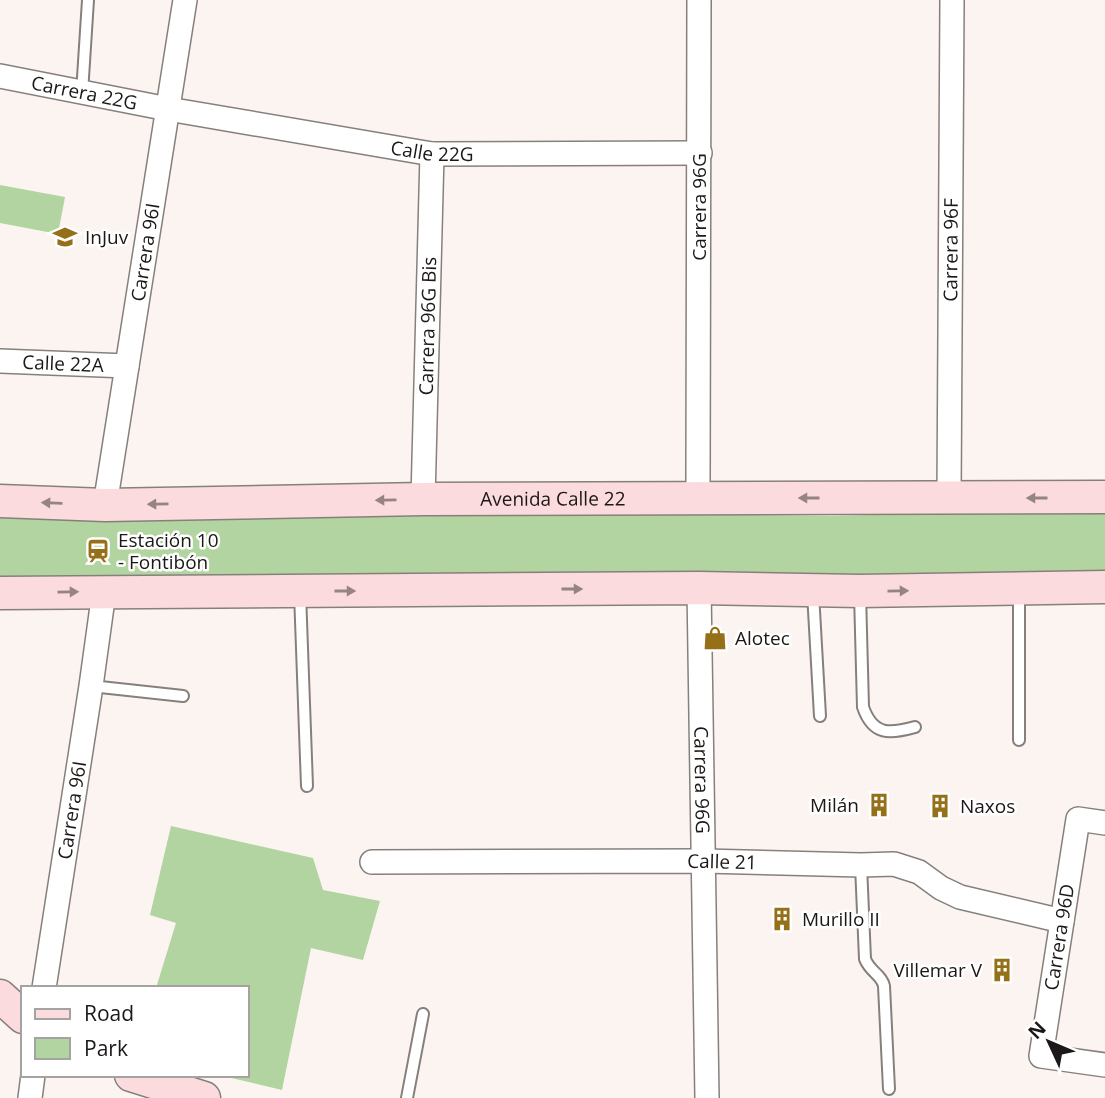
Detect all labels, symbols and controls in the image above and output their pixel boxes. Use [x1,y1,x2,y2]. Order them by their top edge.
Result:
street label: Carrera 22G [29,69,140,116]
street label: Calle 22G [389,134,474,167]
street label: Carrera 96G [686,153,712,261]
street label: Carrera 96F [937,198,964,302]
street label: Carrera 96I [124,201,166,303]
school or university icon: InJuv [51,223,79,251]
place label: InJuv [85,224,129,250]
street label: Carrera 96G Bis [413,256,442,396]
street label: Calle 22A [22,349,104,378]
street label: Avenida Calle 22 [480,485,626,512]
one-way arrow [798,492,820,504]
one-way arrow [1026,492,1048,504]
one-way arrow [375,494,397,506]
one-way arrow [41,497,63,508]
one-way arrow [147,498,169,509]
place label: Estación 10 - Fontibón [118,527,219,575]
station icon: Estación 10 - Fontibón [84,537,112,565]
one-way arrow [561,583,583,595]
one-way arrow [334,585,356,596]
one-way arrow [887,585,909,596]
one-way arrow [57,586,79,598]
shop icon: Alotec [701,624,729,652]
place label: Alotec [735,625,790,651]
street label: Carrera 96G [688,726,716,834]
street label: Carrera 96I [51,759,92,861]
building icon: Milán [865,791,893,819]
place label: Milán [810,792,859,818]
building icon: Naxos [926,792,954,820]
place label: Naxos [960,793,1015,819]
street label: Calle 21 [687,848,757,875]
street label: Carrera 96D [1038,882,1080,992]
building icon: Murillo II [768,905,796,933]
place label: Murillo II [802,906,880,932]
building icon: Villemar V [988,956,1016,984]
place label: Villemar V [893,957,983,983]
legend [21,986,248,1077]
text: Road [84,999,134,1027]
north arrow [1014,1007,1084,1077]
text: N [1022,1016,1051,1045]
text: Park [84,1034,128,1062]

